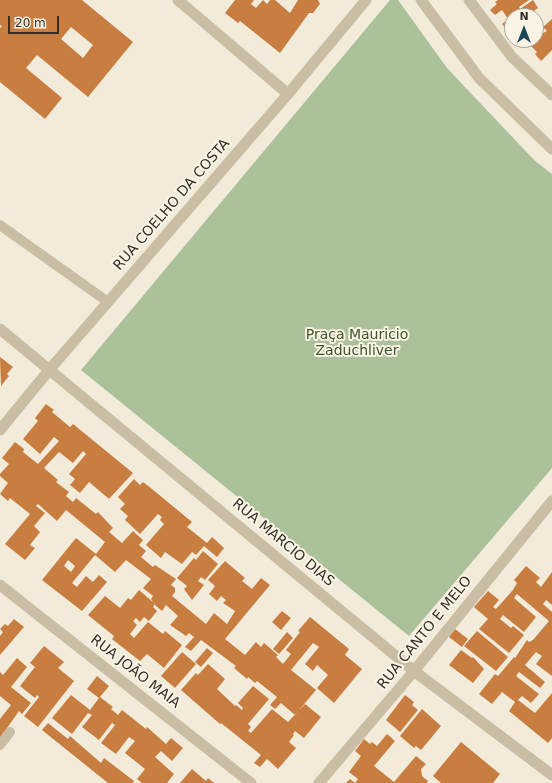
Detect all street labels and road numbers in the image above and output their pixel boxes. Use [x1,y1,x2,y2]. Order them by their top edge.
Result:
street label: RUA COELHO DA COSTA [110,136,234,274]
street label: RUA MARCIO DIAS [229,496,337,590]
street label: RUA CANTO E MELO [374,573,476,693]
street label: RUA JOÃO MAIA [87,632,183,712]

